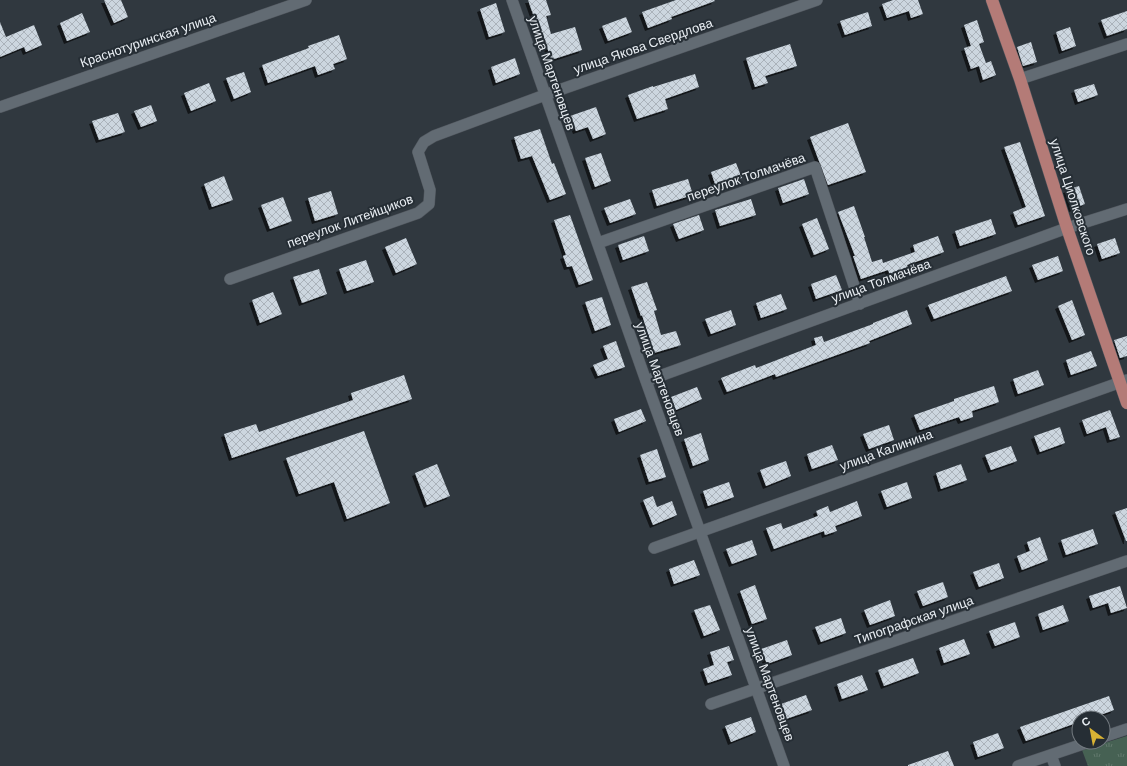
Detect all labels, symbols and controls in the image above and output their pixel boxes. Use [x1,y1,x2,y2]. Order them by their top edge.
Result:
street label: Краснотуринская улица [78,8,219,71]
street label: улица Мартеновцев [524,13,580,133]
street label: улица Якова Свердлова [571,14,715,78]
street label: улица Циолковского [1046,137,1100,257]
street label: переулок Толмачёва [684,148,808,205]
street label: переулок Литейщиков [285,190,415,252]
street label: улица Толмачёва [829,255,934,307]
street label: улица Мартеновцев [631,320,689,438]
street label: улица Калинина [837,425,936,475]
street label: Типографская улица [852,591,976,648]
street label: улица Мартеновцев [741,625,799,743]
north arrow [1071,710,1111,750]
text: С [1079,713,1093,730]

